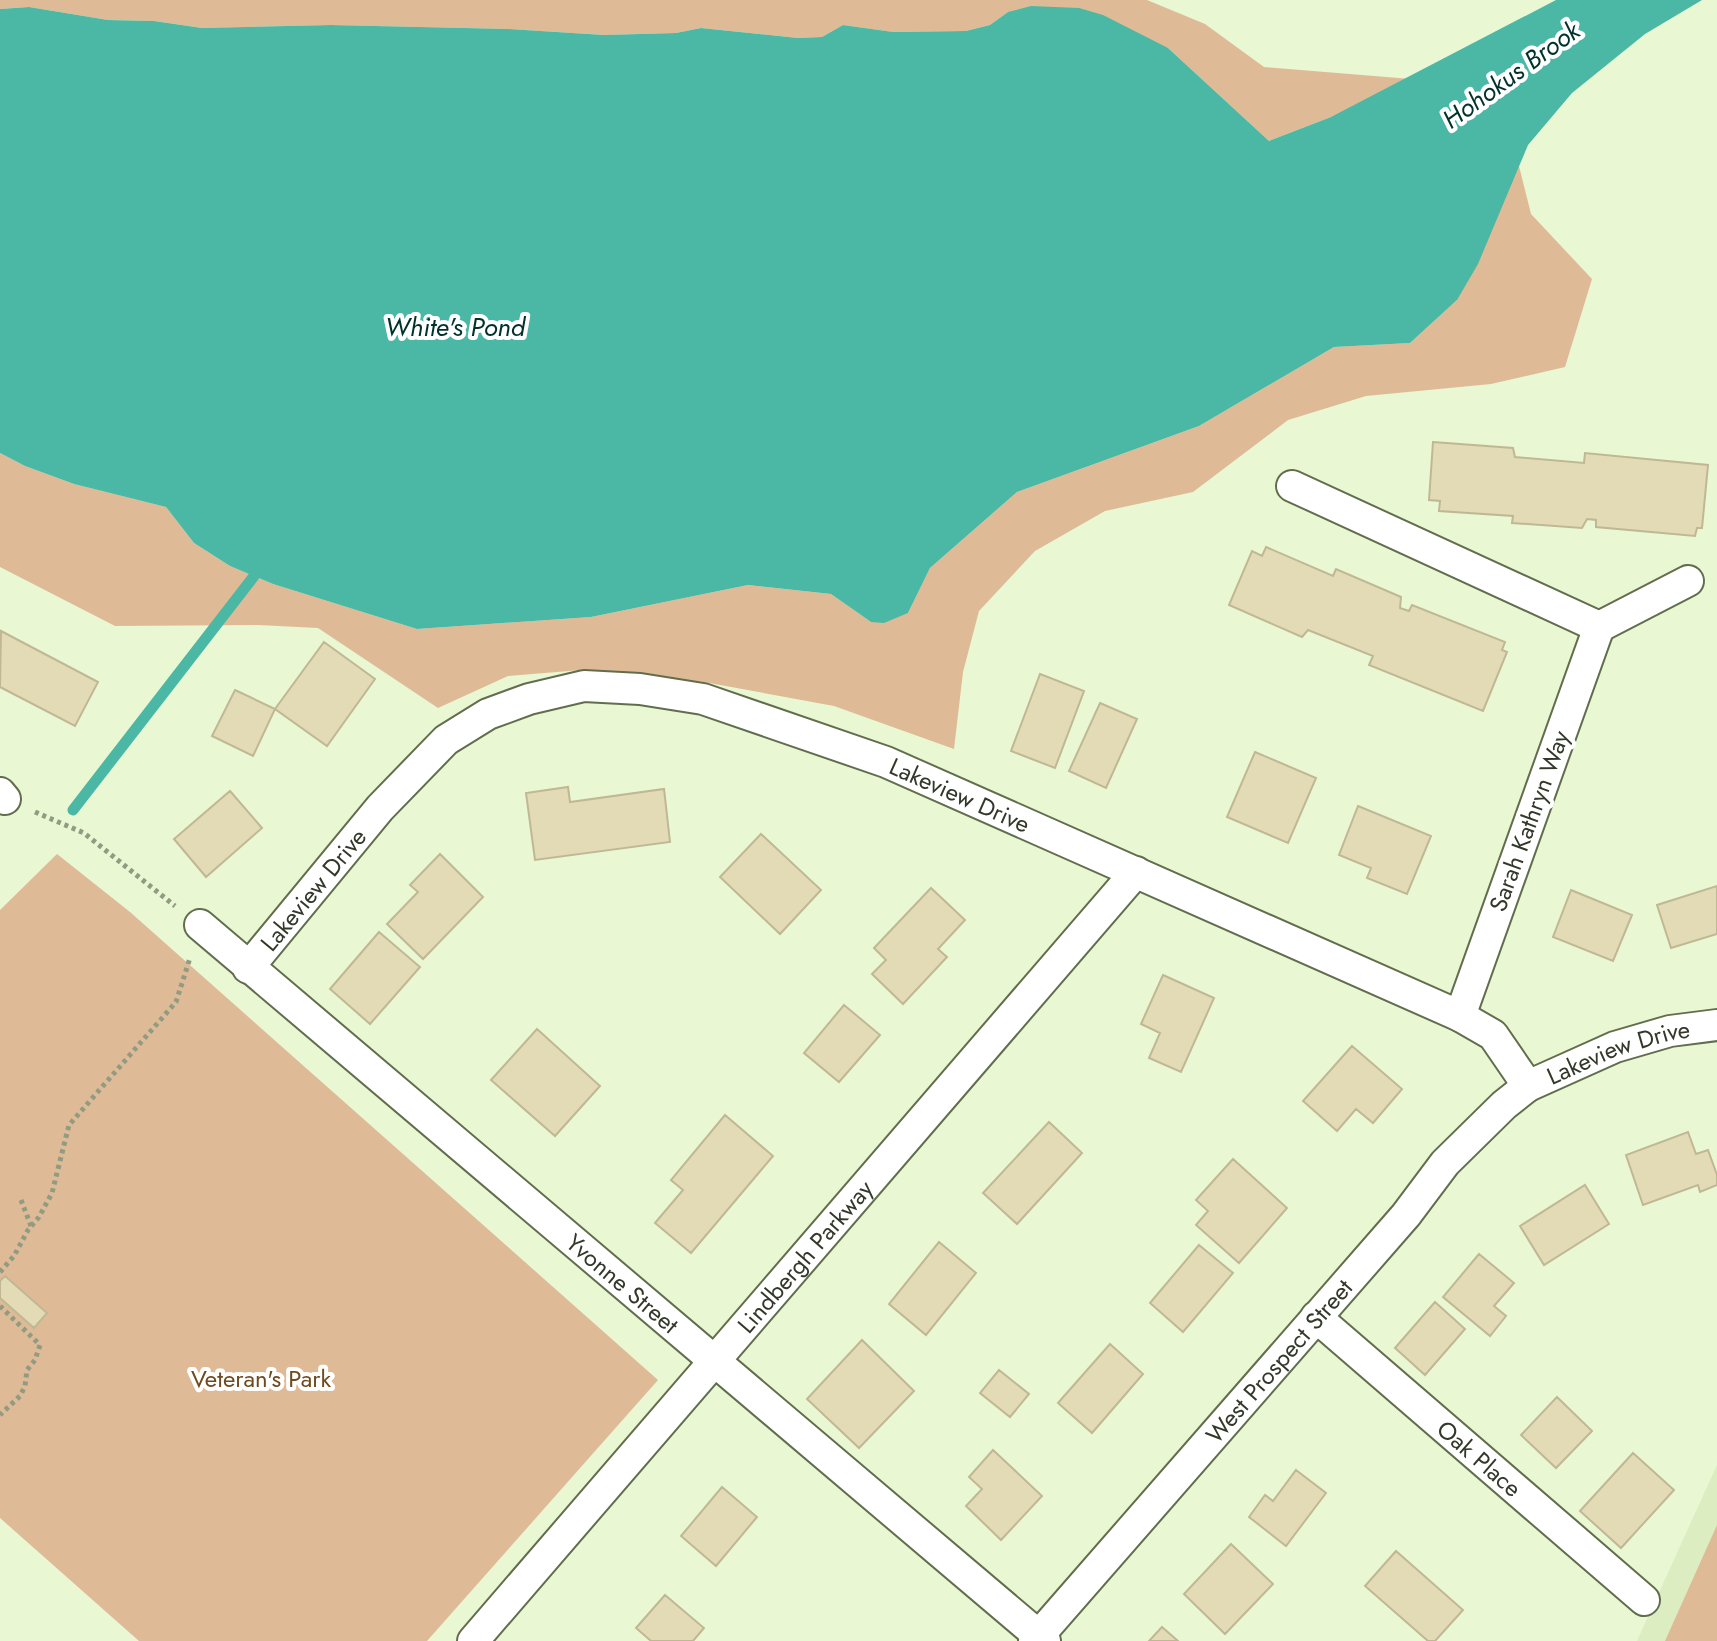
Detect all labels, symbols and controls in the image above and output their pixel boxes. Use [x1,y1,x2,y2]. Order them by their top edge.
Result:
water label: Hohokus Brook [1434,11,1589,138]
water label: White's Pond [385,308,527,346]
street label: Sarah Kathryn Way [1480,725,1578,916]
street label: Lakeview Drive [884,748,1036,841]
street label: Lakeview Drive [252,820,374,958]
street label: Lakeview Drive [1541,1011,1692,1093]
street label: Lindbergh Parkway [729,1172,881,1340]
street label: Yvonne Street [559,1225,687,1341]
street label: West Prospect Street [1197,1271,1360,1451]
park label: Veteran's Park [191,1361,332,1396]
street label: Oak Place [1429,1411,1530,1505]

